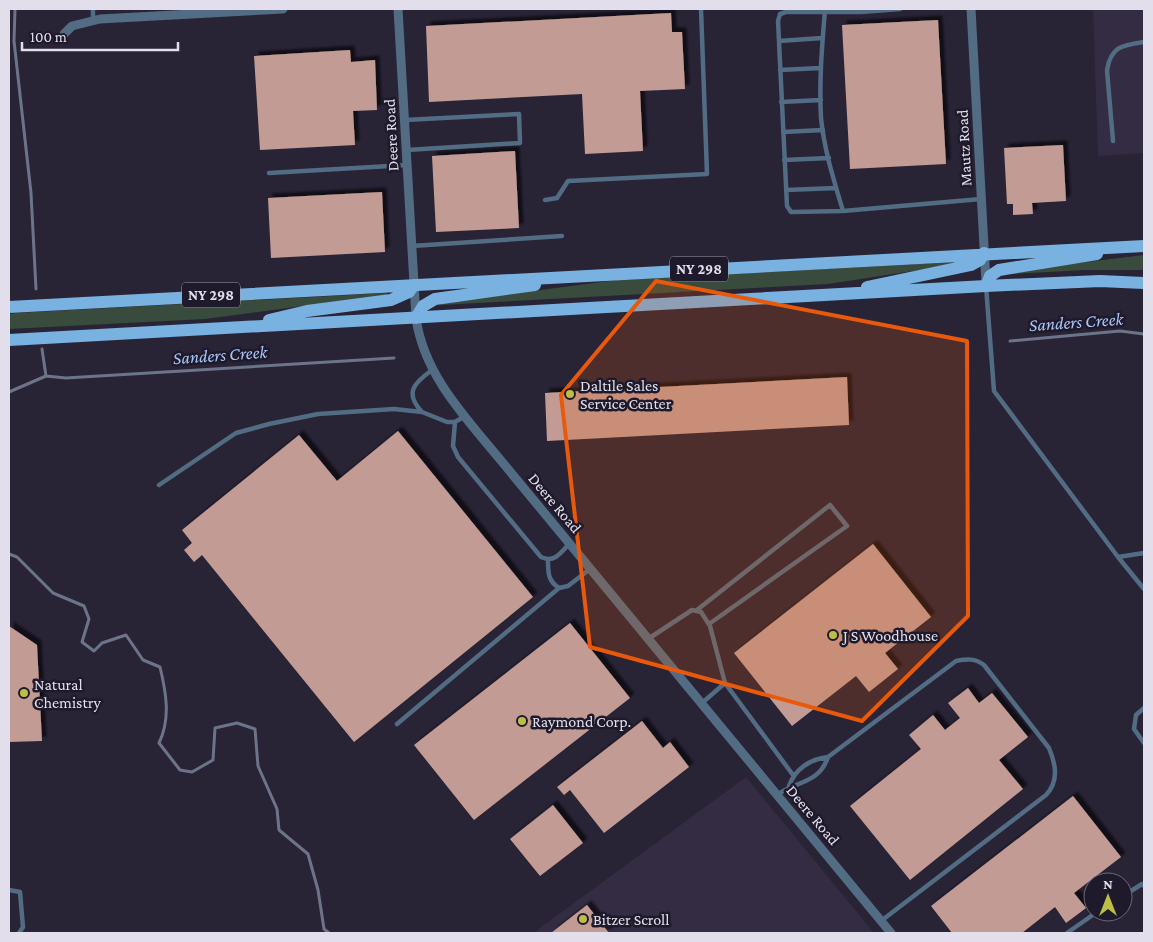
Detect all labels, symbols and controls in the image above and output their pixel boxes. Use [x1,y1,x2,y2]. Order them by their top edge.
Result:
scale bar [22,20,179,52]
text: 100 m [30,29,67,45]
street label: Deere Road [381,98,401,172]
street label: Mautz Road [953,109,974,187]
road number: NY 298 [670,256,728,282]
road number: NY 298 [182,282,240,308]
water label: Sanders Creek [1028,309,1125,335]
water label: Sanders Creek [172,342,269,368]
place label: Daltile Sales Service Center [580,377,672,412]
marker: Daltile Sales Service Center [564,388,576,400]
street label: Deere Road [525,470,585,537]
place label: J S Woodhouse [841,627,938,645]
marker: J S Woodhouse [827,629,839,641]
place label: Natural Chemistry [34,676,101,712]
marker: Natural Chemistry [18,687,30,699]
place label: Raymond Corp. [532,713,631,731]
marker: Raymond Corp. [516,715,528,727]
street label: Deere Road [783,782,843,849]
north arrow [1083,872,1133,922]
text: N [1103,876,1113,892]
place label: Bitzer Scroll [593,911,669,928]
marker: Bitzer Scroll [577,913,589,925]

